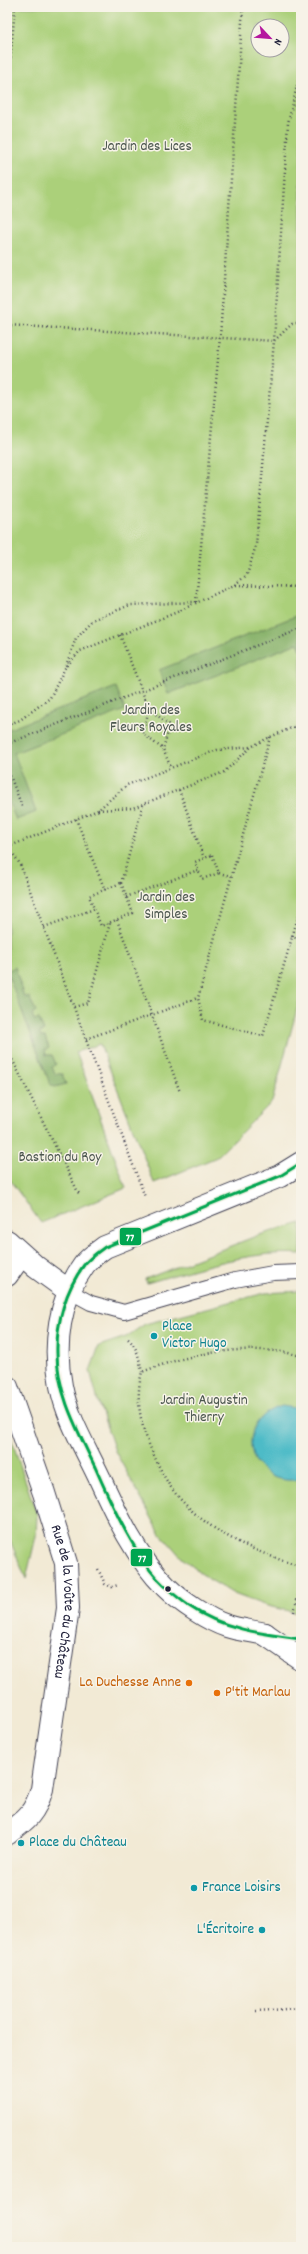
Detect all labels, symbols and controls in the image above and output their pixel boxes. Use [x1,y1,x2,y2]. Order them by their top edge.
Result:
north arrow [250,18,290,58]
text: N [269,36,286,48]
park label: Jardin des Lices [102,136,192,158]
park label: Jardin des Fleurs Royales [110,700,192,739]
park label: Jardin des Simples [137,887,195,926]
park label: Bastion du Roy [19,1147,102,1169]
line badge: 77 [119,1227,142,1246]
text: 77 [126,1231,135,1247]
place label: Place Victor Hugo [162,1316,227,1355]
marker: Place Victor Hugo [149,1331,159,1341]
park label: Jardin Augustin Thierry [160,1390,248,1429]
street label: Rue de la Voûte du Château [44,1522,79,1680]
line badge: 77 [130,1548,153,1567]
text: 77 [138,1552,147,1568]
unlabelled marker [163,1584,173,1594]
place label: La Duchesse Anne [79,1672,181,1694]
marker: La Duchesse Anne [184,1678,194,1688]
place label: P'tit Marlau [225,1682,290,1704]
marker: P'tit Marlau [212,1688,222,1698]
place label: Place du Château [29,1832,127,1854]
marker: Place du Château [16,1838,26,1848]
place label: France Loisirs [202,1877,281,1899]
marker: France Loisirs [189,1883,199,1893]
place label: L'Écritoire [197,1919,254,1941]
marker: L'Écritoire [257,1925,267,1935]

